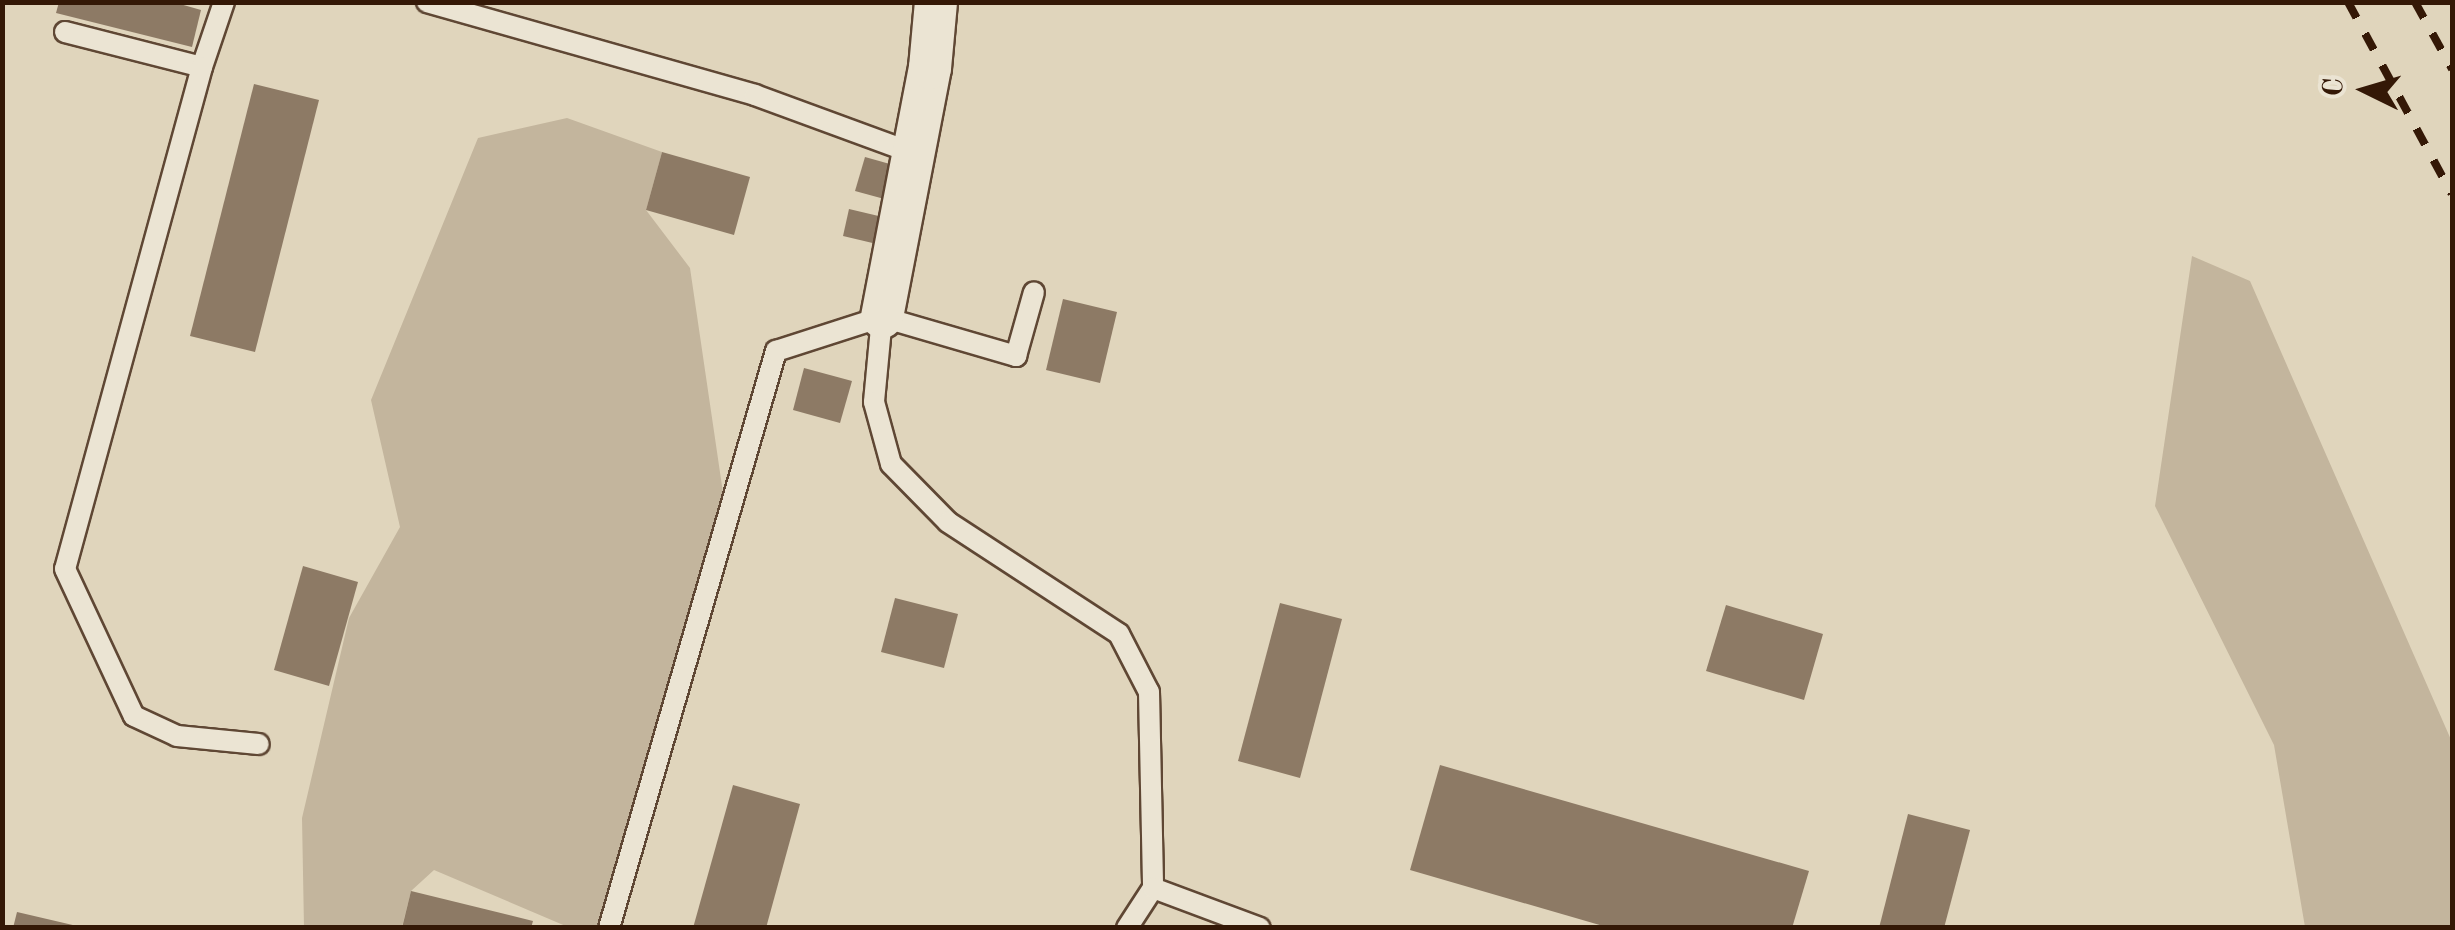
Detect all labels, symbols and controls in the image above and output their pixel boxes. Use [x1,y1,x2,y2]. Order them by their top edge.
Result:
north arrow [2315,40,2415,140]
text: С [2320,77,2350,98]

